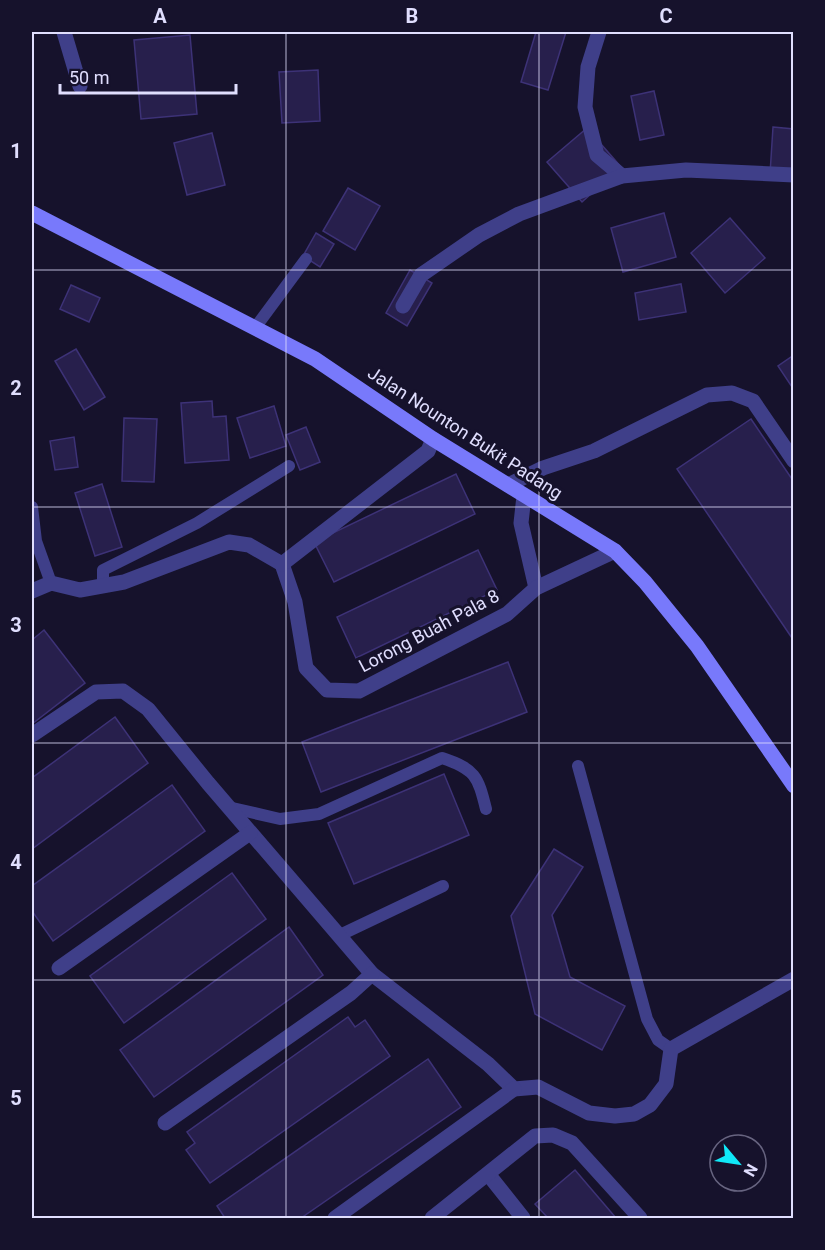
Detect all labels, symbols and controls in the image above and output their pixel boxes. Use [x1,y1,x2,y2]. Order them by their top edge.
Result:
text: A [153,4,167,28]
text: B [406,4,418,28]
text: C [659,4,673,28]
scale bar [60,57,236,95]
text: 50 m [69,67,109,88]
text: 1 [10,139,22,163]
street label: Jalan Nounton Bukit Padang [364,362,566,503]
text: 2 [10,376,22,400]
street label: Lorong Buah Pala 8 [355,585,502,676]
text: 3 [10,613,22,637]
text: 4 [10,850,22,874]
text: 5 [10,1086,22,1110]
north arrow [708,1133,768,1193]
text: N [740,1160,762,1180]

